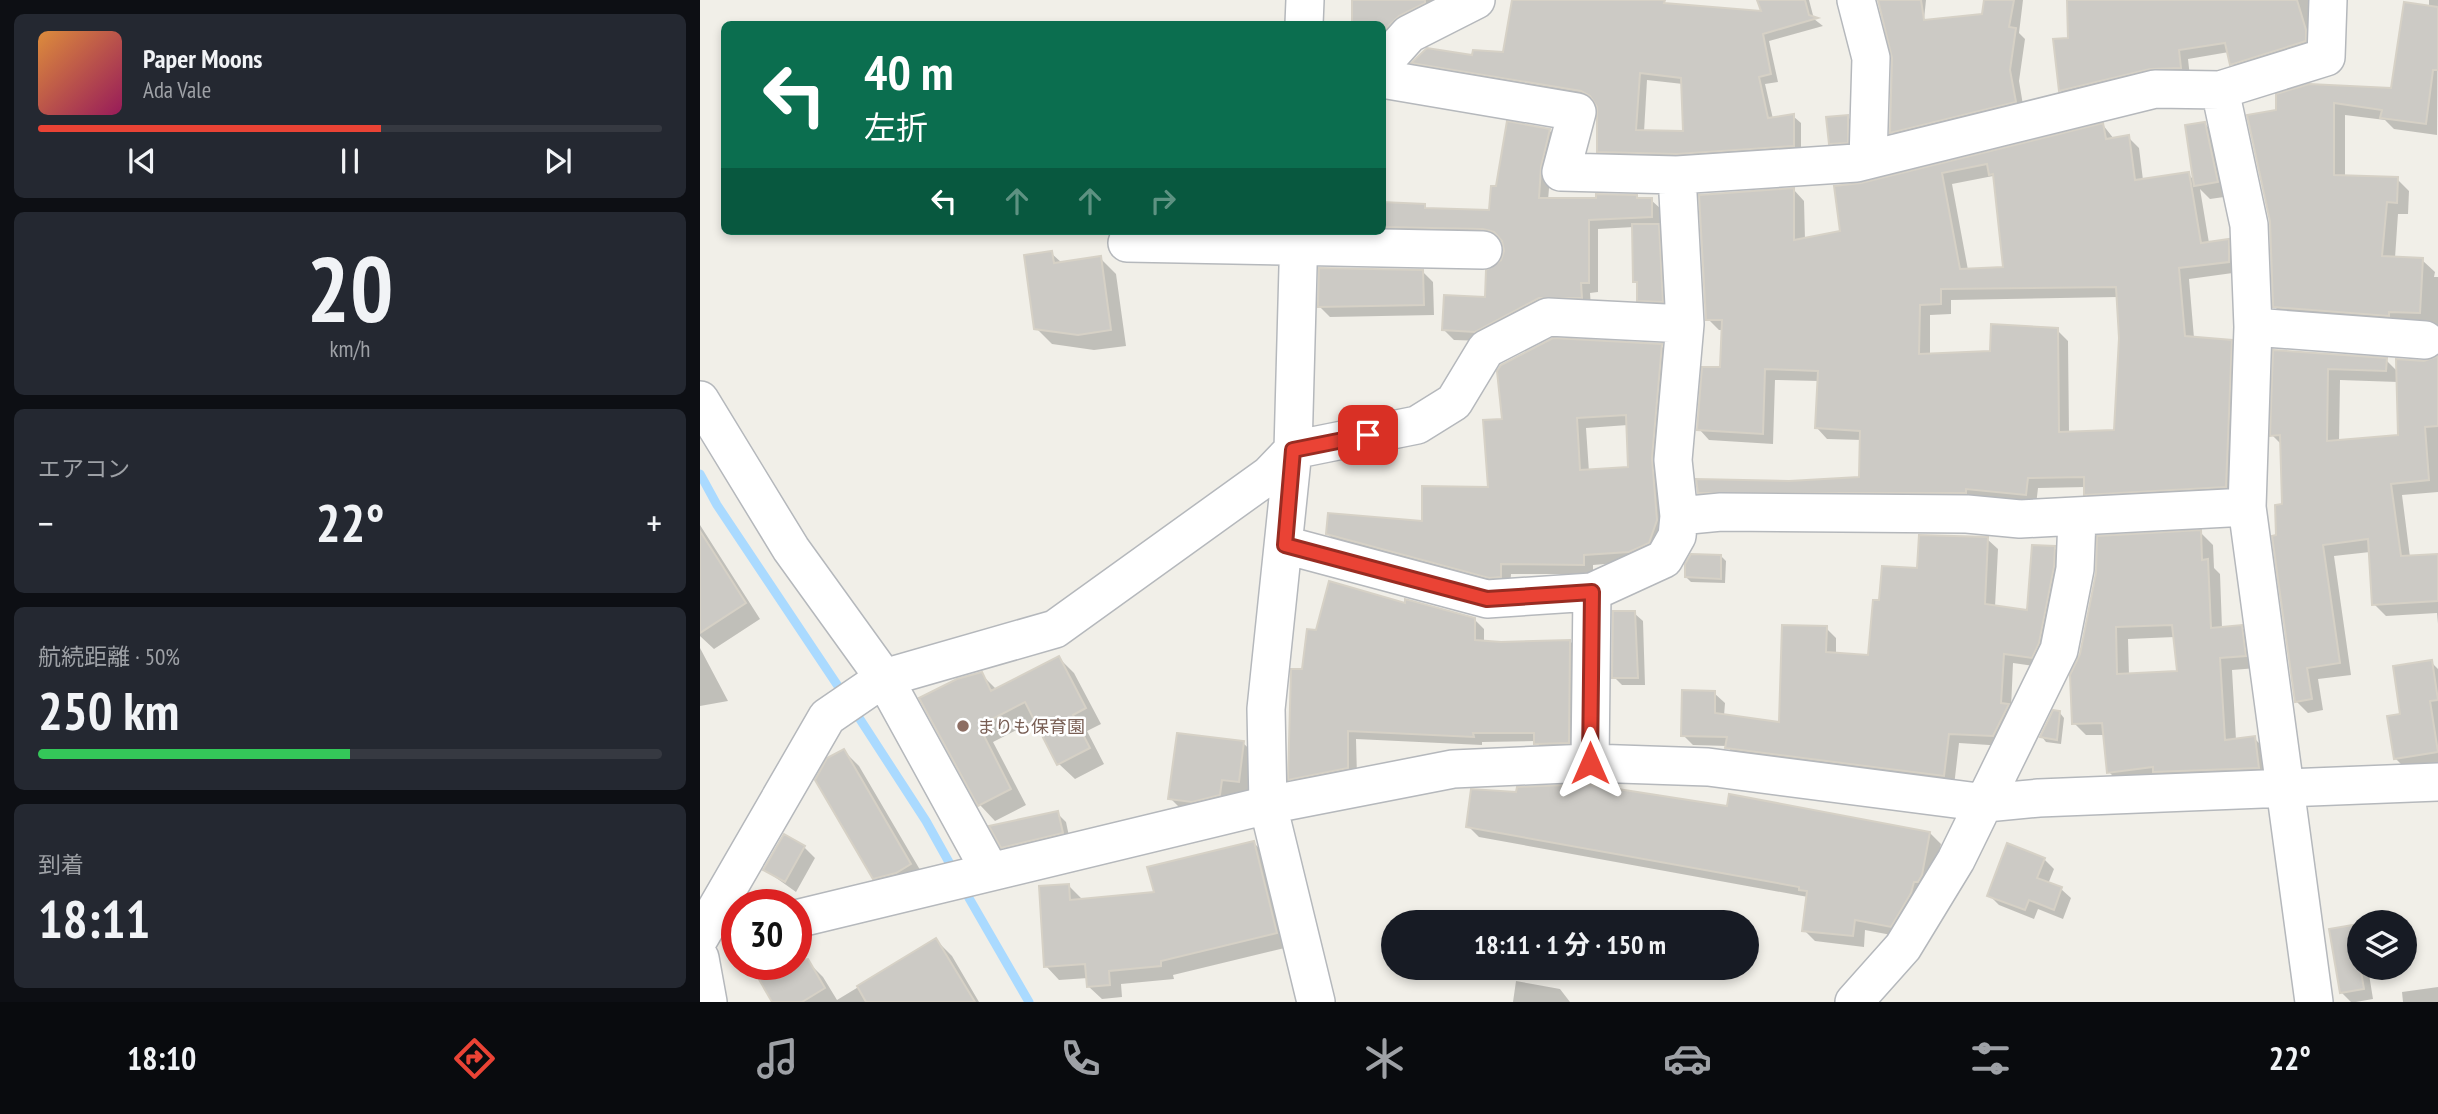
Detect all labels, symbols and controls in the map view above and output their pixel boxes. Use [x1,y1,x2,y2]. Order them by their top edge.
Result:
text: 40 m [864,40,953,104]
text: Paper Moons [143,42,262,75]
icon: left [749,49,840,140]
text: Ada Vale [143,75,211,104]
text: 左折 [864,106,928,148]
icon: previous [123,142,161,180]
icon: pause [331,142,369,180]
icon: next [539,142,577,180]
icon: left [925,182,963,220]
icon: ahead [998,182,1036,220]
icon: ahead [1071,182,1109,220]
icon: right [1144,182,1182,220]
text: 20 [307,229,394,347]
text: km/h [330,334,370,363]
pin [1338,405,1398,465]
icon: arrive [1349,416,1387,454]
text: エアコン [38,454,130,483]
text: 22° [316,489,384,556]
text: − [38,498,54,547]
text: + [646,498,662,547]
text: 航続距離 · 50% [38,642,180,671]
text: 250 km [38,677,179,744]
place label: まりも保育園 [977,715,1085,738]
marker: まりも保育園 [955,718,971,734]
position arrow [1553,726,1627,800]
text: 到着 [38,850,84,879]
text: 18:11 [38,885,150,952]
speed limit sign: 30 [721,889,812,980]
map controls [2347,910,2417,980]
button: layers [2347,910,2417,980]
text: 18:11 · 1 分 · 150 m [1474,928,1666,961]
icon: directions [450,1034,499,1083]
icon: music [753,1034,802,1083]
icon: phone [1056,1034,1105,1083]
icon: climate [1360,1034,1409,1083]
icon: car [1663,1034,1712,1083]
icon: filters [1966,1034,2015,1083]
text: 18:10 [127,1037,196,1079]
text: 22° [2269,1037,2311,1079]

